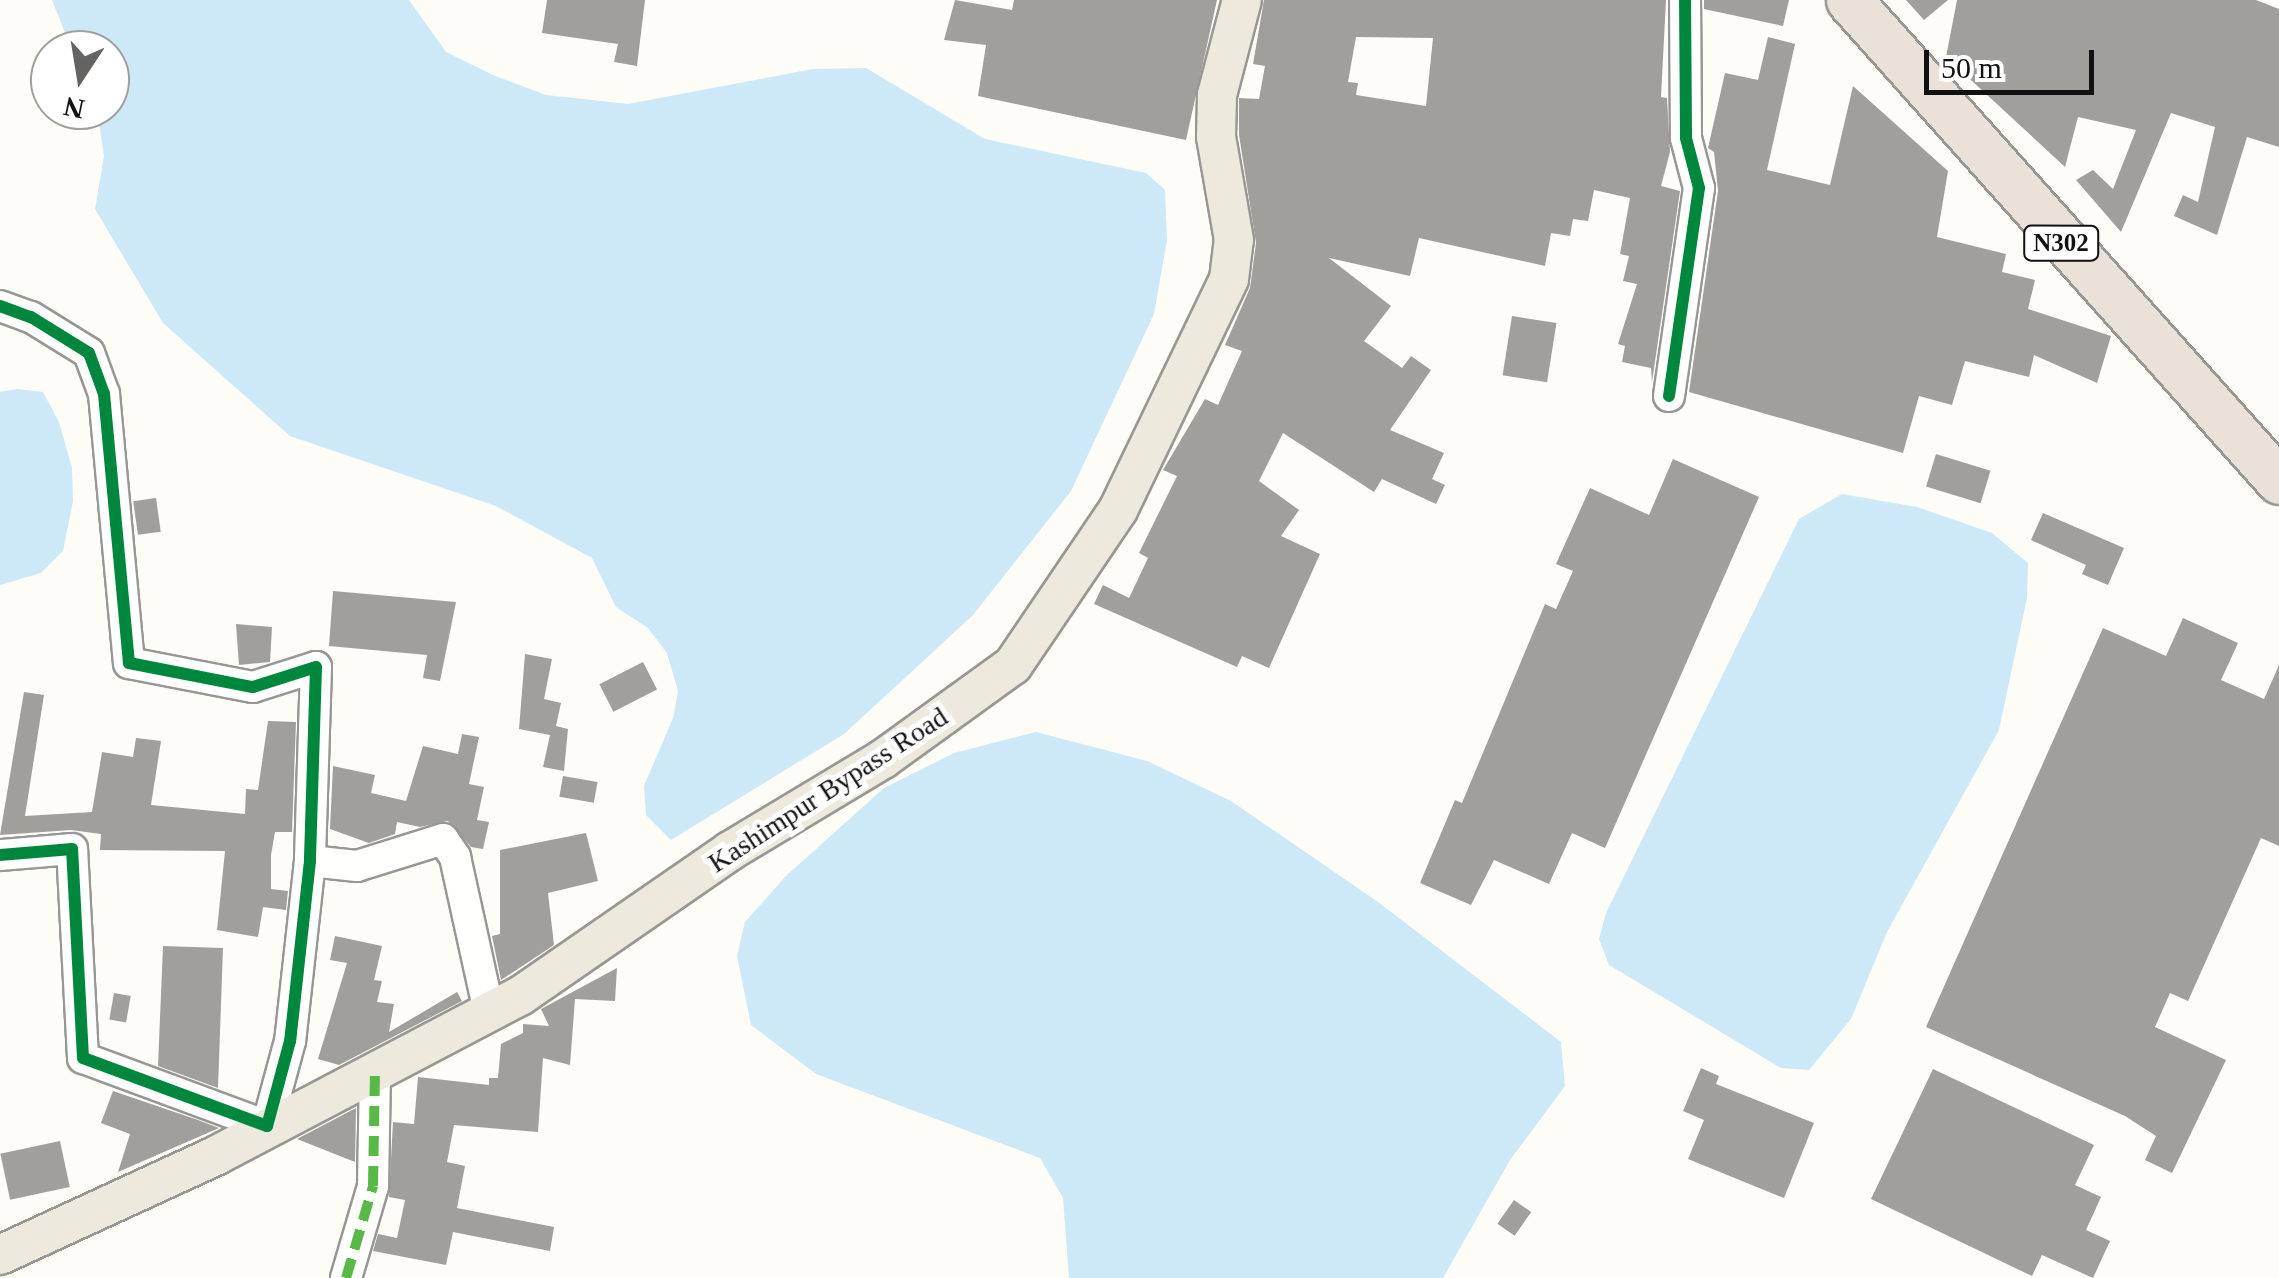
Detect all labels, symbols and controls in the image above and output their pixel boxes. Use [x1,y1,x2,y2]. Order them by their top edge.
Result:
north arrow [30,30,130,130]
scale bar [1929,30,2099,92]
text: 50 m [1941,51,2002,84]
text: N [61,91,87,125]
road number: N302 [2021,223,2101,263]
street label: Kashimpur Bypass Road [702,700,954,880]

